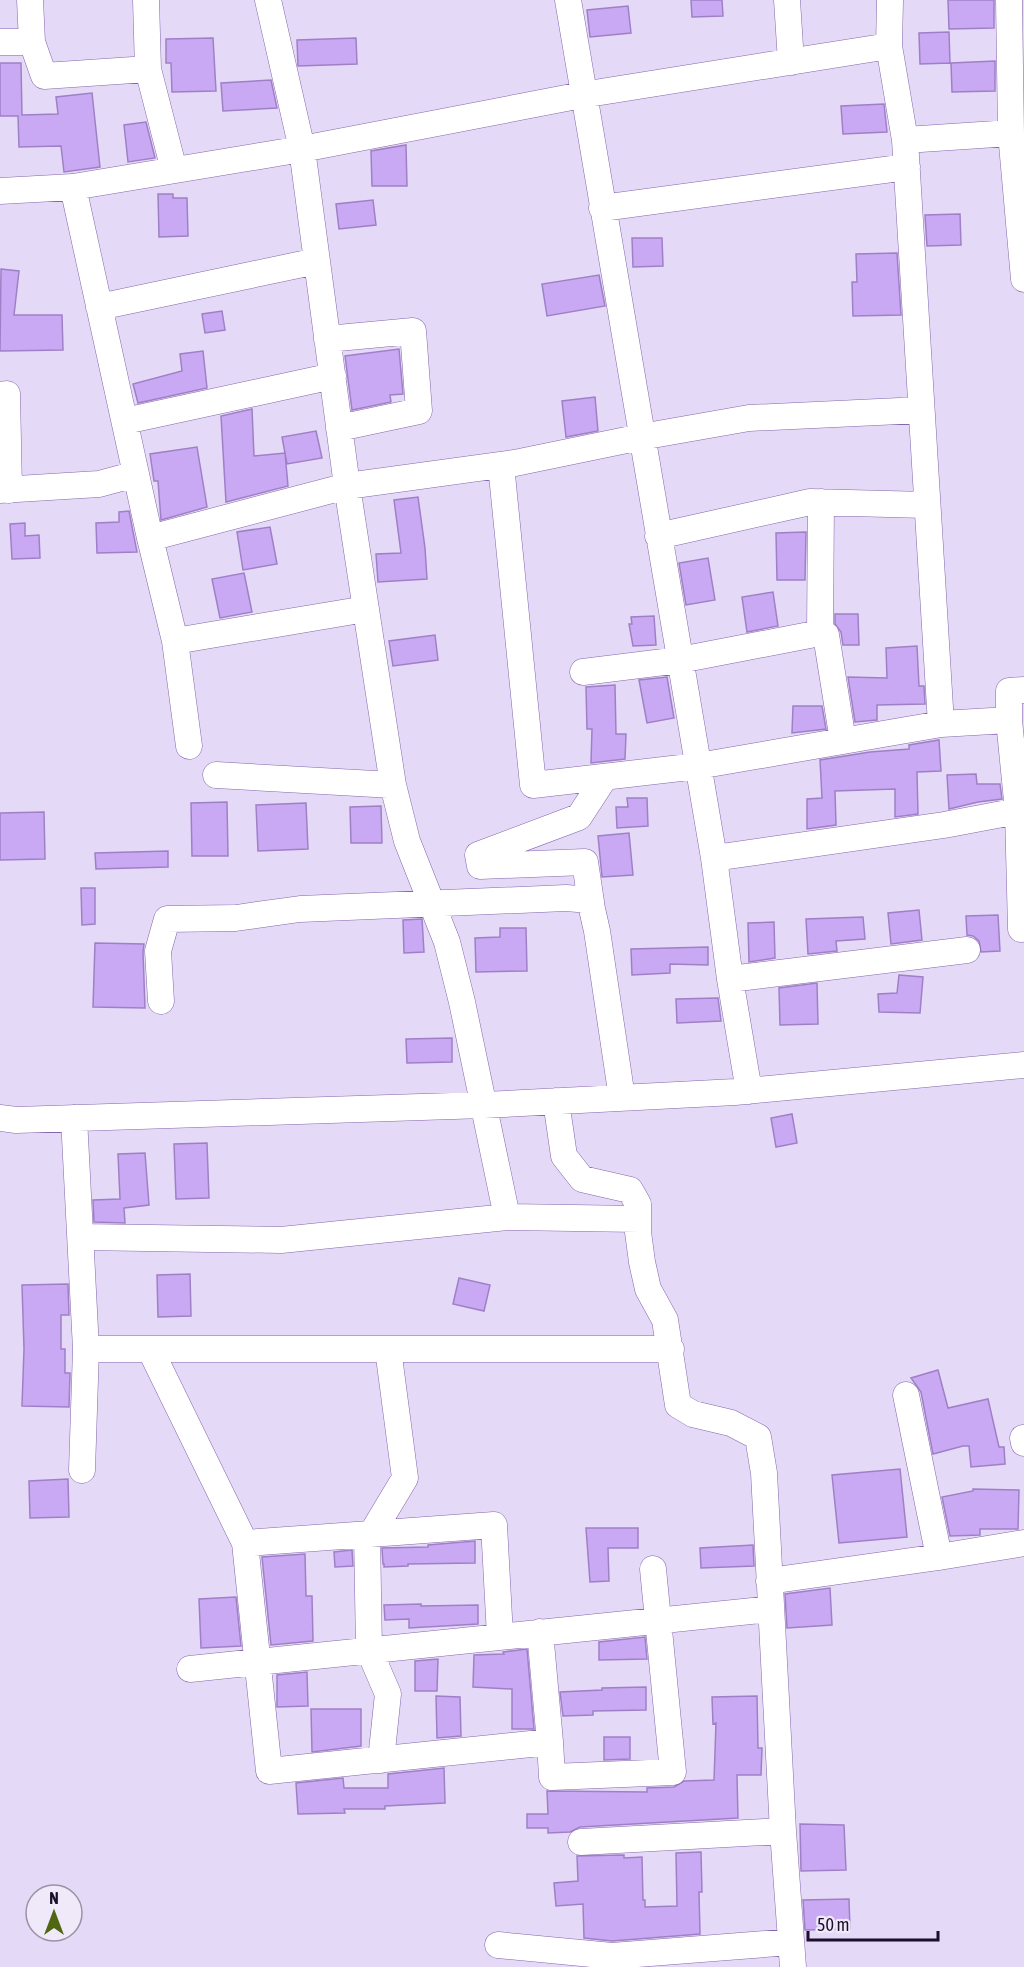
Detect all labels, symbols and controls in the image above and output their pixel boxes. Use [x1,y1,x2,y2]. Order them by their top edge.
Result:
north arrow [24,1883,84,1943]
text: N [49,1889,59,1907]
scale bar [808,1904,938,1942]
text: 50 m [817,1914,849,1935]

